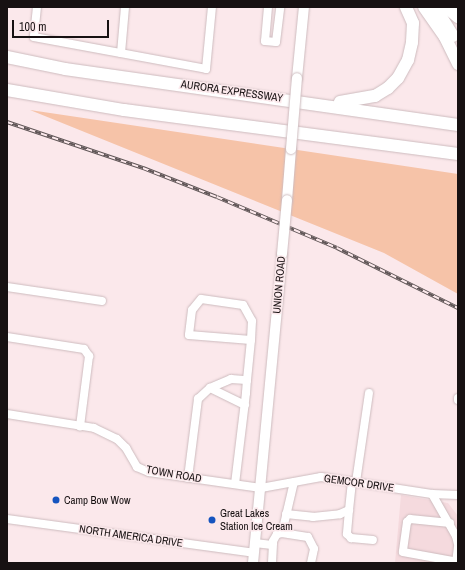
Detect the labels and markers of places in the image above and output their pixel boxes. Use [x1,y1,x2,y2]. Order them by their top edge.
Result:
place label: Camp Bow Wow [64,493,131,507]
marker: Camp Bow Wow [51,495,61,505]
place label: Great Lakes Station Ice Cream [220,507,293,533]
marker: Great Lakes Station Ice Cream [207,515,217,525]

